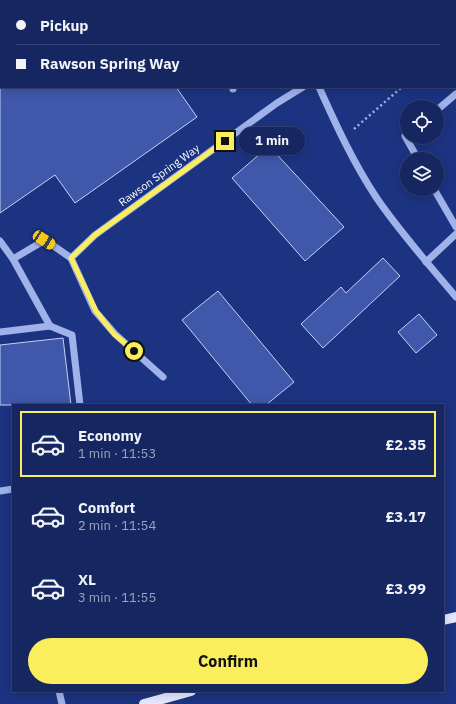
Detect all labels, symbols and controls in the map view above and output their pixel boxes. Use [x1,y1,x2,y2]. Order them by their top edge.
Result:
text: Pickup [40,16,88,35]
text: Rawson Spring Way [40,54,180,73]
map controls [400,100,444,196]
button: locate [400,100,444,144]
callout: 1 min [239,127,305,155]
route end [216,132,234,150]
text: 1 min [255,132,289,149]
street label: Rawson Spring Way [116,141,203,209]
button: layers [400,152,444,196]
car [31,228,57,252]
route start [125,342,143,360]
icon: car [30,426,66,462]
text: Economy [78,426,142,445]
text: £2.35 [386,435,426,454]
text: 1 min · 11:53 [78,445,156,462]
icon: car [30,498,66,534]
text: Comfort [78,498,135,517]
text: £3.17 [386,507,426,526]
text: 2 min · 11:54 [78,517,156,534]
icon: car [30,570,66,606]
text: XL [78,570,96,589]
text: £3.99 [386,579,426,598]
text: 3 min · 11:55 [78,589,156,606]
button: Confirm [28,638,428,684]

